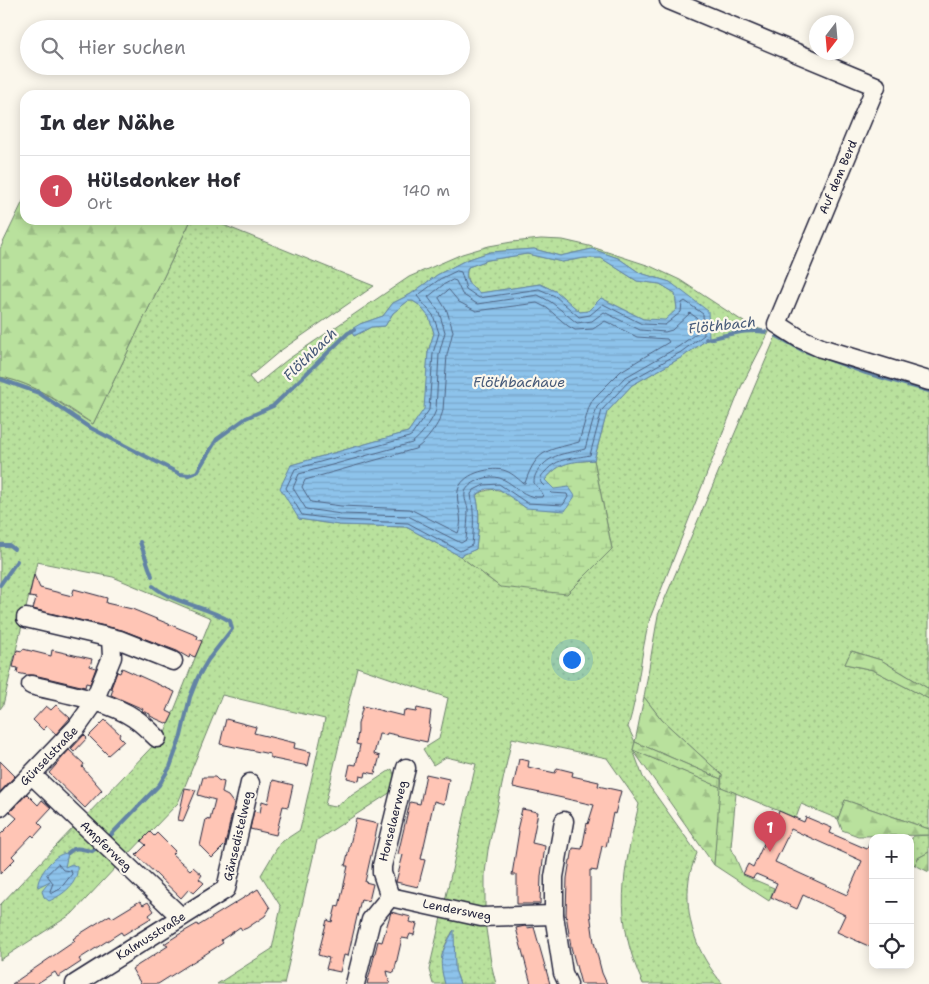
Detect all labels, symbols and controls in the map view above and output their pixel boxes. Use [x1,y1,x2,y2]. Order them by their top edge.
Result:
north arrow [809,15,854,60]
search box [20,20,470,75]
icon: search [38,34,66,62]
text: Hier suchen [78,35,186,60]
text: In der Nähe [40,109,175,137]
street label: Auf dem Berd [815,137,861,217]
text: Hülsdonker Hof [87,168,240,193]
text: 1 [52,180,60,201]
text: 140 m [403,180,450,201]
text: Ort [87,193,113,214]
water label: Flöthbach [687,313,757,337]
water label: Flöthbach [279,324,341,384]
water label: Flöthbachaue [473,373,565,391]
your location [559,647,585,673]
street label: Günselstraße [16,723,82,789]
street label: Honselaerweg [375,779,411,863]
street label: Gänsedistelweg [220,789,256,883]
pin: 1 [754,811,786,852]
street label: Ampferweg [77,817,135,875]
map controls [869,834,914,969]
button: + [869,834,914,879]
button: − [869,879,914,924]
street label: Lendersweg [421,896,493,924]
street label: Kalmusstraße [113,908,189,964]
button: locate [869,924,914,969]

